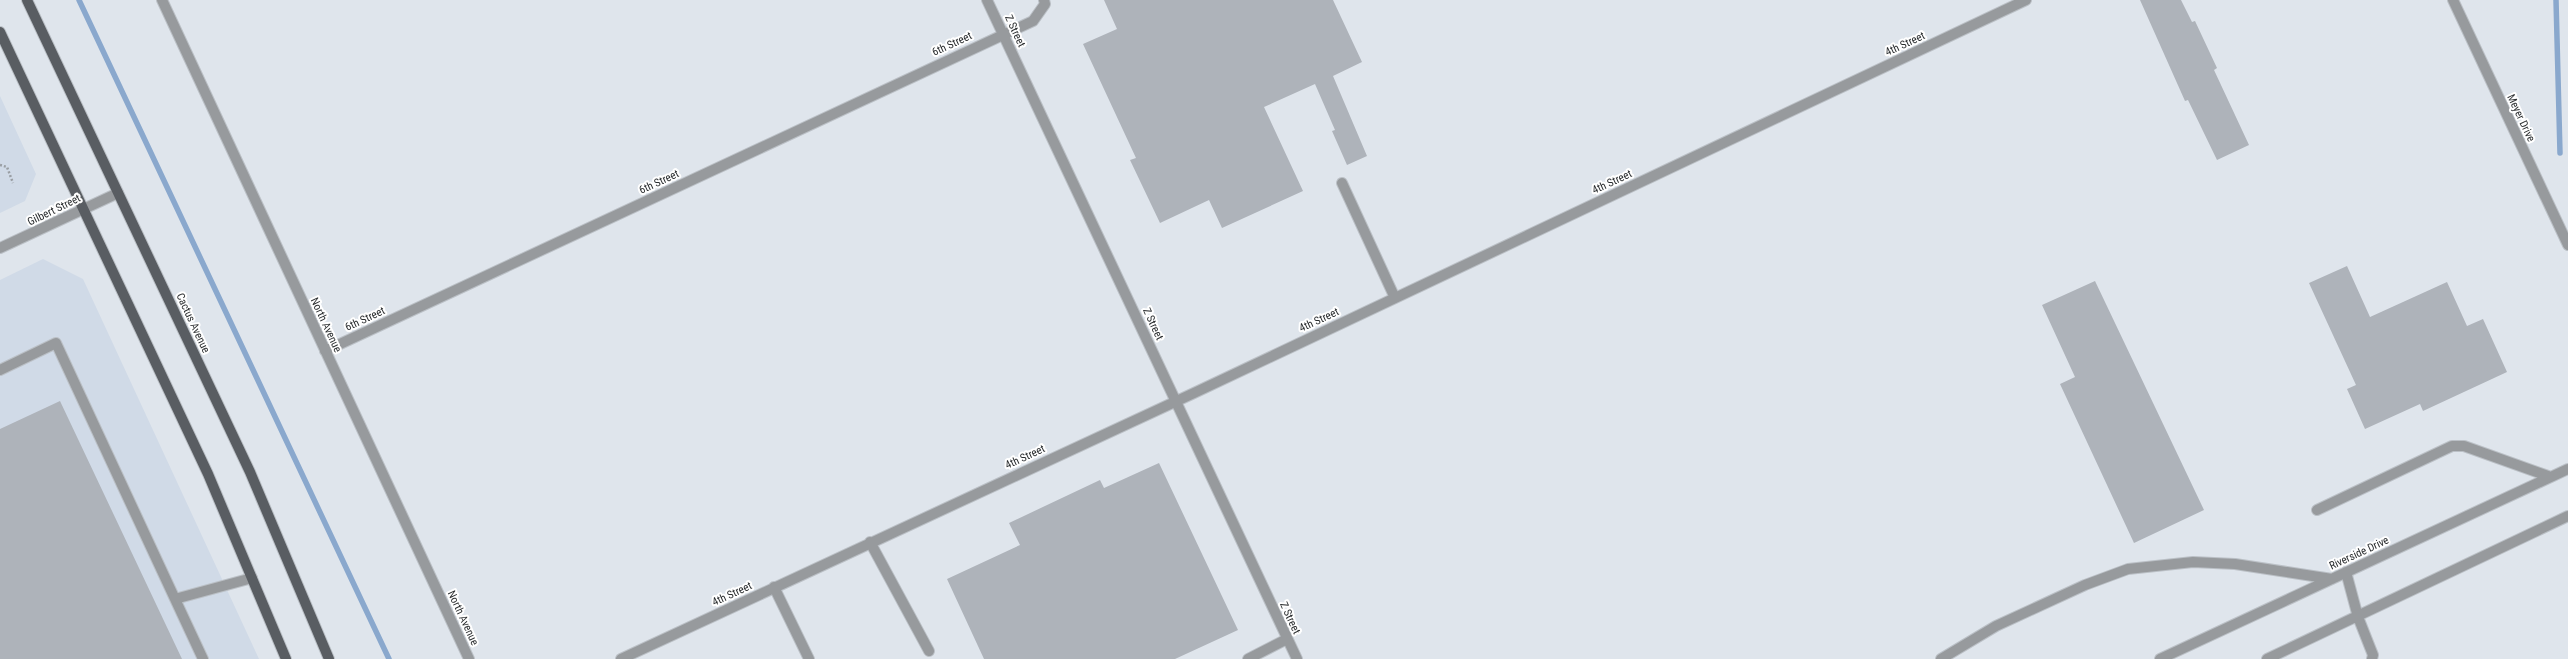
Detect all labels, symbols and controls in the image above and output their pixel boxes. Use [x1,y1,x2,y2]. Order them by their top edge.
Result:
street label: Z Street [1002,13,1028,49]
street label: 6th Street [930,29,974,59]
street label: 4th Street [1883,29,1927,59]
street label: Meyer Drive [2504,92,2538,144]
street label: 6th Street [637,167,681,197]
street label: 4th Street [1590,167,1634,197]
street label: Gilbert Street [25,192,83,228]
street label: Cactus Avenue [174,291,212,355]
street label: North Avenue [308,296,344,354]
street label: 6th Street [343,304,387,334]
street label: 4th Street [1297,305,1341,335]
street label: Z Street [1140,306,1166,342]
street label: 4th Street [1003,442,1047,472]
street label: Riverside Drive [2327,534,2391,572]
street label: 4th Street [710,579,754,609]
street label: North Avenue [445,589,481,647]
street label: Z Street [1277,600,1303,636]

